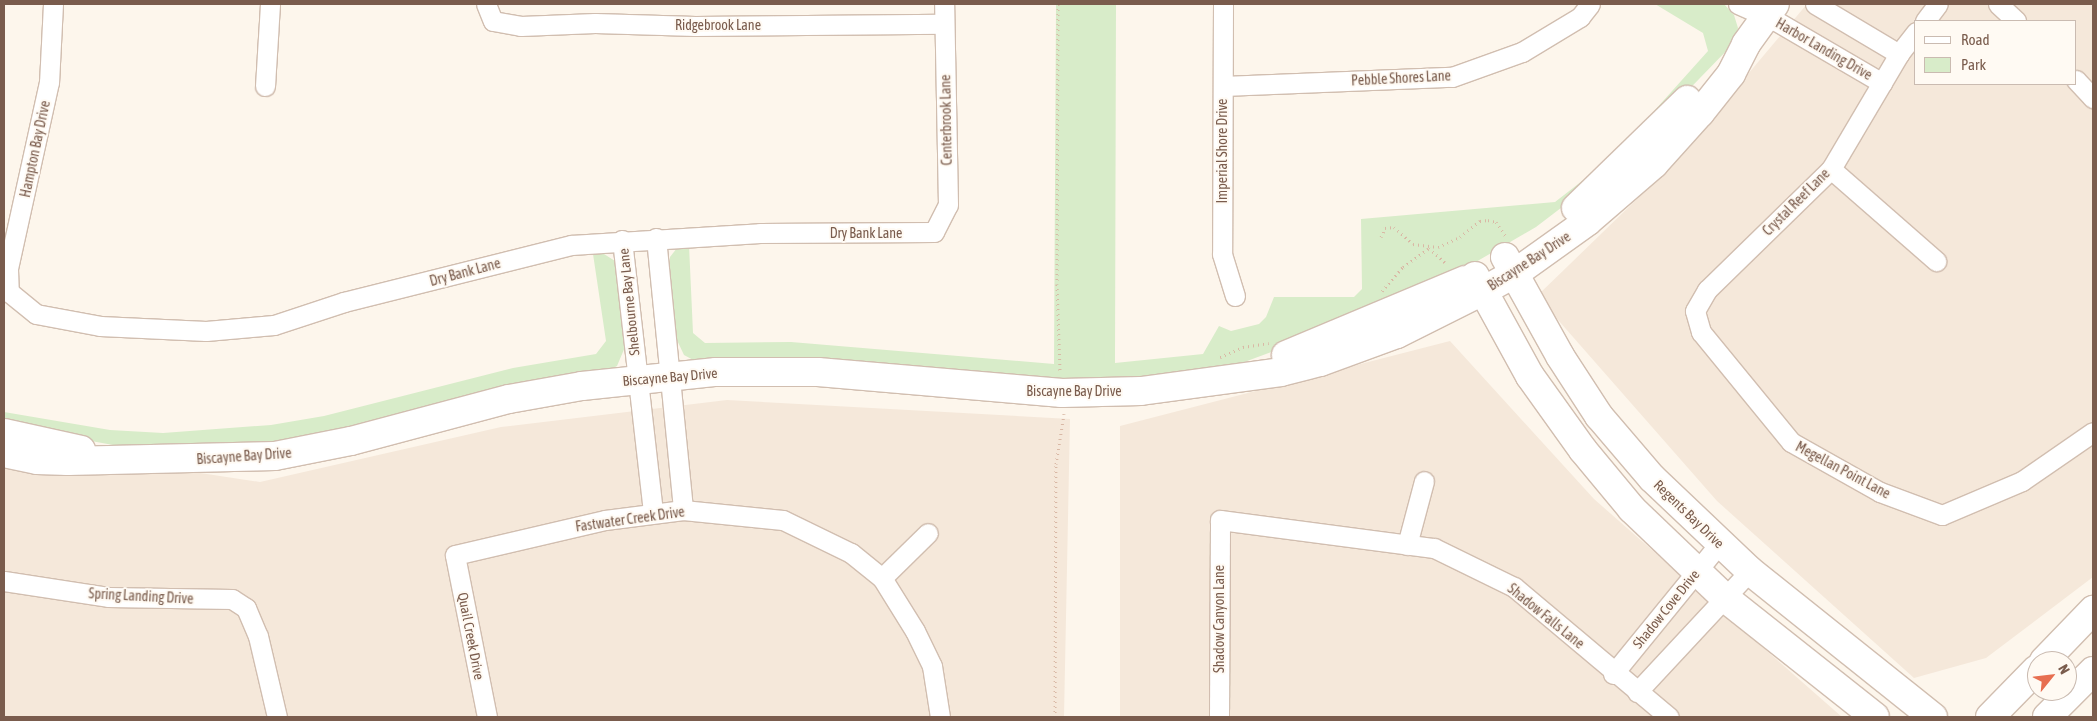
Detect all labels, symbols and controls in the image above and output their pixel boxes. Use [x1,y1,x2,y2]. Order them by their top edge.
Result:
street label: Harbor Landing Drive [1773,15,1875,83]
street label: Ridgebrook Lane [675,17,761,33]
legend [1914,20,2077,85]
text: Road [1961,31,1990,48]
text: Park [1961,56,1986,73]
street label: Pebble Shores Lane [1351,67,1451,89]
street label: Centerbrook Lane [937,74,955,166]
street label: Hampton Bay Drive [17,99,53,199]
street label: Imperial Shore Drive [1214,99,1230,203]
street label: Crystal Reef Lane [1759,165,1833,239]
street label: Dry Bank Lane [830,225,902,241]
street label: Biscayne Bay Drive [1484,228,1574,294]
street label: Shelbourne Bay Lane [615,248,643,356]
street label: Dry Bank Lane [428,254,502,290]
street label: Biscayne Bay Drive [622,364,718,390]
street label: Biscayne Bay Drive [1026,383,1122,399]
street label: Megellan Point Lane [1793,438,1893,502]
street label: Biscayne Bay Drive [196,444,292,468]
street label: Regents Bay Drive [1650,476,1728,552]
street label: Fastwater Creek Drive [574,503,686,535]
street label: Shadow Canyon Lane [1211,565,1227,673]
street label: Shadow Cove Drive [1629,566,1703,652]
street label: Shadow Falls Lane [1504,580,1588,652]
street label: Spring Landing Drive [88,585,194,607]
street label: Quail Creek Drive [454,591,488,681]
north arrow [2027,651,2077,701]
text: N [2055,662,2073,677]

